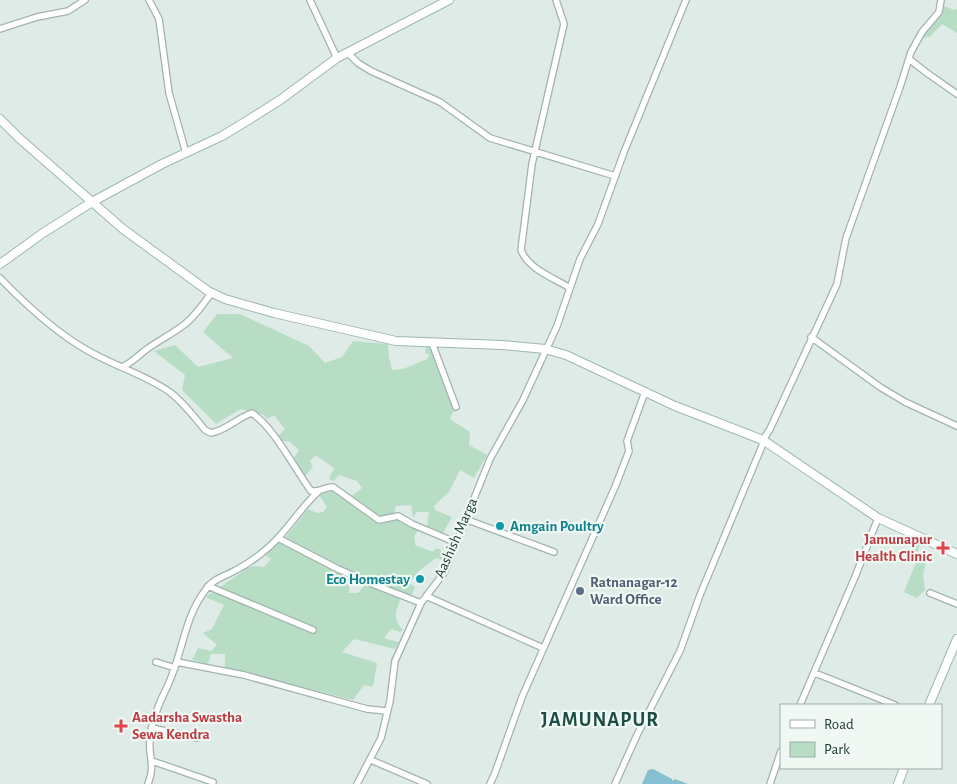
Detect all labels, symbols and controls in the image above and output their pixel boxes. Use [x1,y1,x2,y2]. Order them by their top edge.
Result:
street label: Aashish Marga [432,496,480,580]
place label: Amgain Poultry [510,519,604,534]
marker: Amgain Poultry [494,520,506,532]
place label: Jamunapur Health Clinic [855,532,933,564]
marker: Jamunapur Health Clinic [936,541,950,555]
place label: Eco Homestay [326,572,410,587]
marker: Eco Homestay [414,573,426,585]
place label: Ratnanagar-12 Ward Office [590,575,677,607]
marker: Ratnanagar-12 Ward Office [574,585,586,597]
legend [780,704,942,769]
place label: Aadarsha Swastha Sewa Kendra [132,710,242,742]
district label: JAMUNAPUR [541,710,659,730]
text: Road [824,717,854,732]
marker: Aadarsha Swastha Sewa Kendra [114,719,128,733]
text: Park [824,742,850,757]

